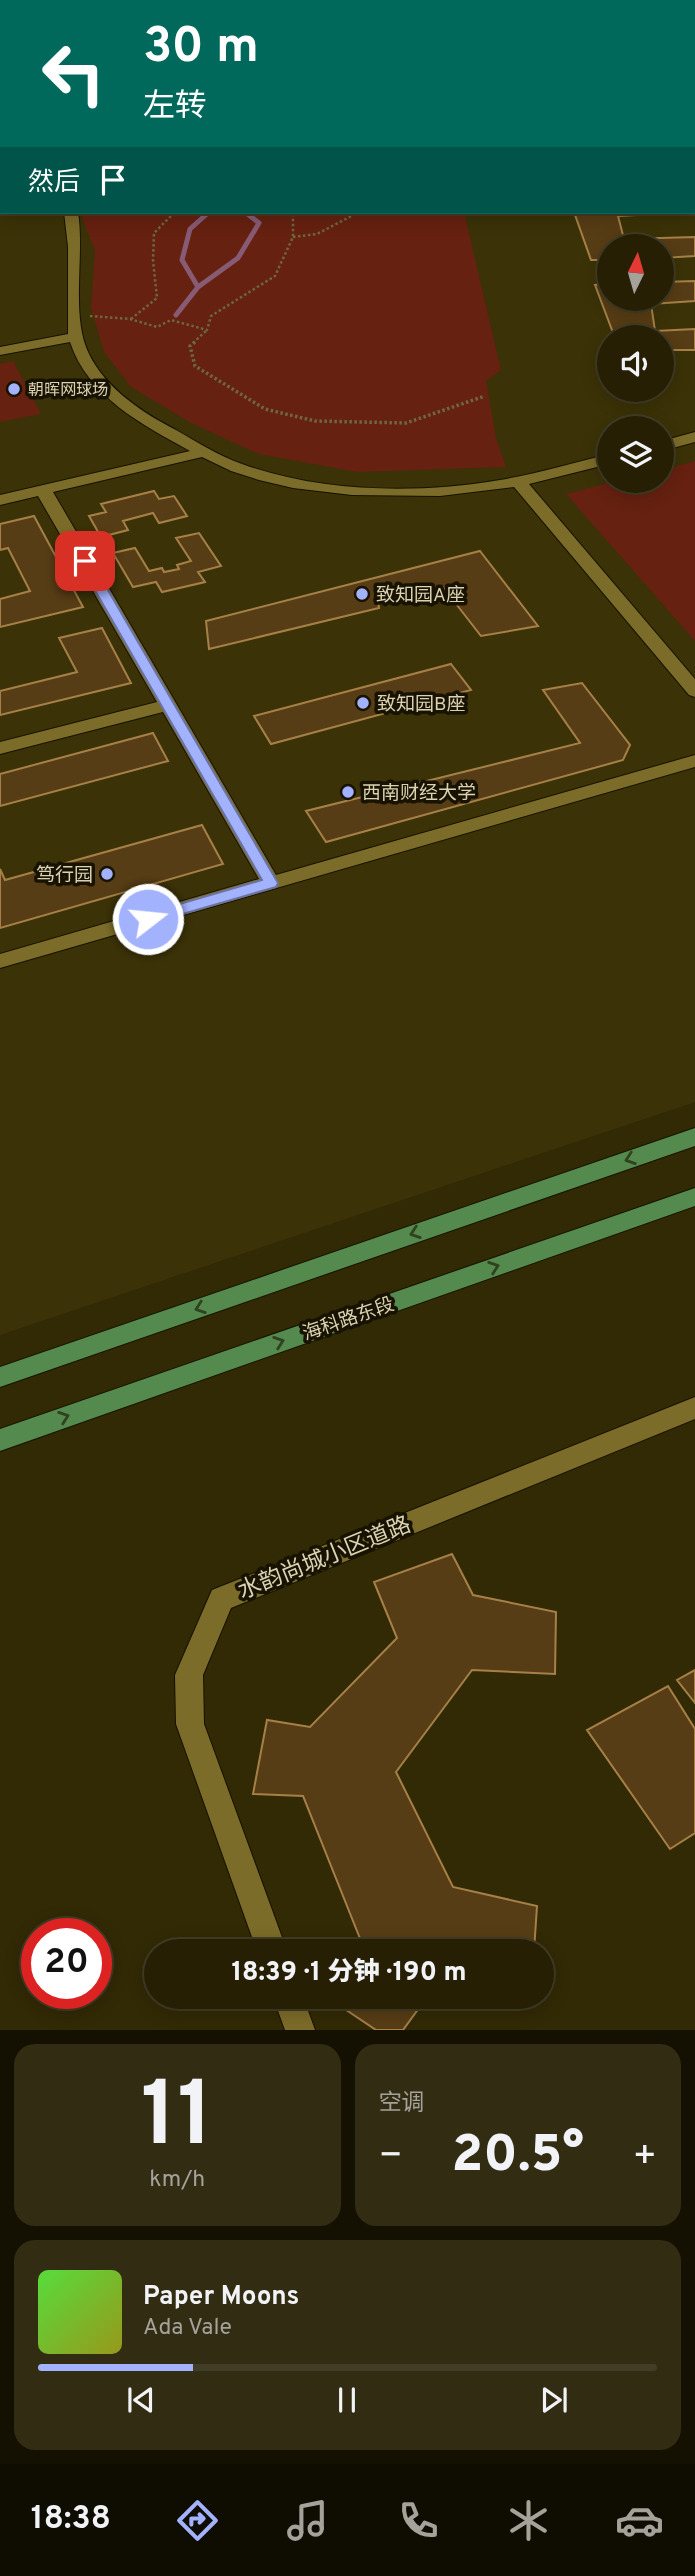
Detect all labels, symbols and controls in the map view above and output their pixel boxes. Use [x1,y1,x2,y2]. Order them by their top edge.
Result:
text: 30 m [143,18,259,80]
icon: left [28,28,119,119]
text: 左转 [143,88,207,128]
icon: arrive [94,161,132,199]
text: 然后 [28,167,80,200]
north arrow [597,234,674,312]
map controls [597,234,674,493]
button: sound [597,325,674,402]
marker: 朝晖网球场 [6,381,22,397]
place label: 朝晖网球场 [28,381,108,401]
button: layers [597,416,674,493]
pin [55,531,115,591]
icon: arrive [66,542,104,580]
place label: 致知园A座 [376,584,465,608]
marker: 致知园A座 [354,586,370,602]
place label: 致知园B座 [377,693,465,717]
marker: 致知园B座 [355,695,371,711]
place label: 西南财经大学 [362,782,476,806]
marker: 西南财经大学 [340,784,356,800]
place label: 笃行园 [36,864,93,888]
marker: 笃行园 [99,866,115,882]
position arrow [111,882,185,956]
one-way arrow [625,1151,637,1165]
one-way arrow [410,1225,422,1239]
one-way arrow [487,1261,500,1275]
street label: 海科路东段 [300,1293,397,1347]
one-way arrow [195,1300,207,1314]
one-way arrow [273,1336,285,1350]
one-way arrow [58,1411,70,1425]
street label: 水韵尚城小区道路 [234,1511,416,1607]
speed limit sign: 20 [21,1918,112,2009]
text: 18:39 · 1 分钟 · 190 m [231,1957,467,1990]
text: 11 [141,2063,214,2178]
text: 空调 [379,2090,425,2119]
text: 20.5° [451,2124,584,2190]
text: − [379,2133,403,2182]
text: + [632,2133,657,2182]
text: km/h [149,2166,205,2195]
text: Paper Moons [143,2281,299,2314]
text: Ada Vale [143,2314,232,2343]
icon: previous [122,2381,160,2419]
icon: pause [328,2381,366,2419]
icon: next [535,2381,573,2419]
icon: directions [173,2496,222,2545]
icon: music [283,2496,332,2545]
icon: phone [394,2496,443,2545]
icon: climate [504,2496,553,2545]
icon: car [615,2496,664,2545]
text: 18:38 [31,2500,111,2540]

